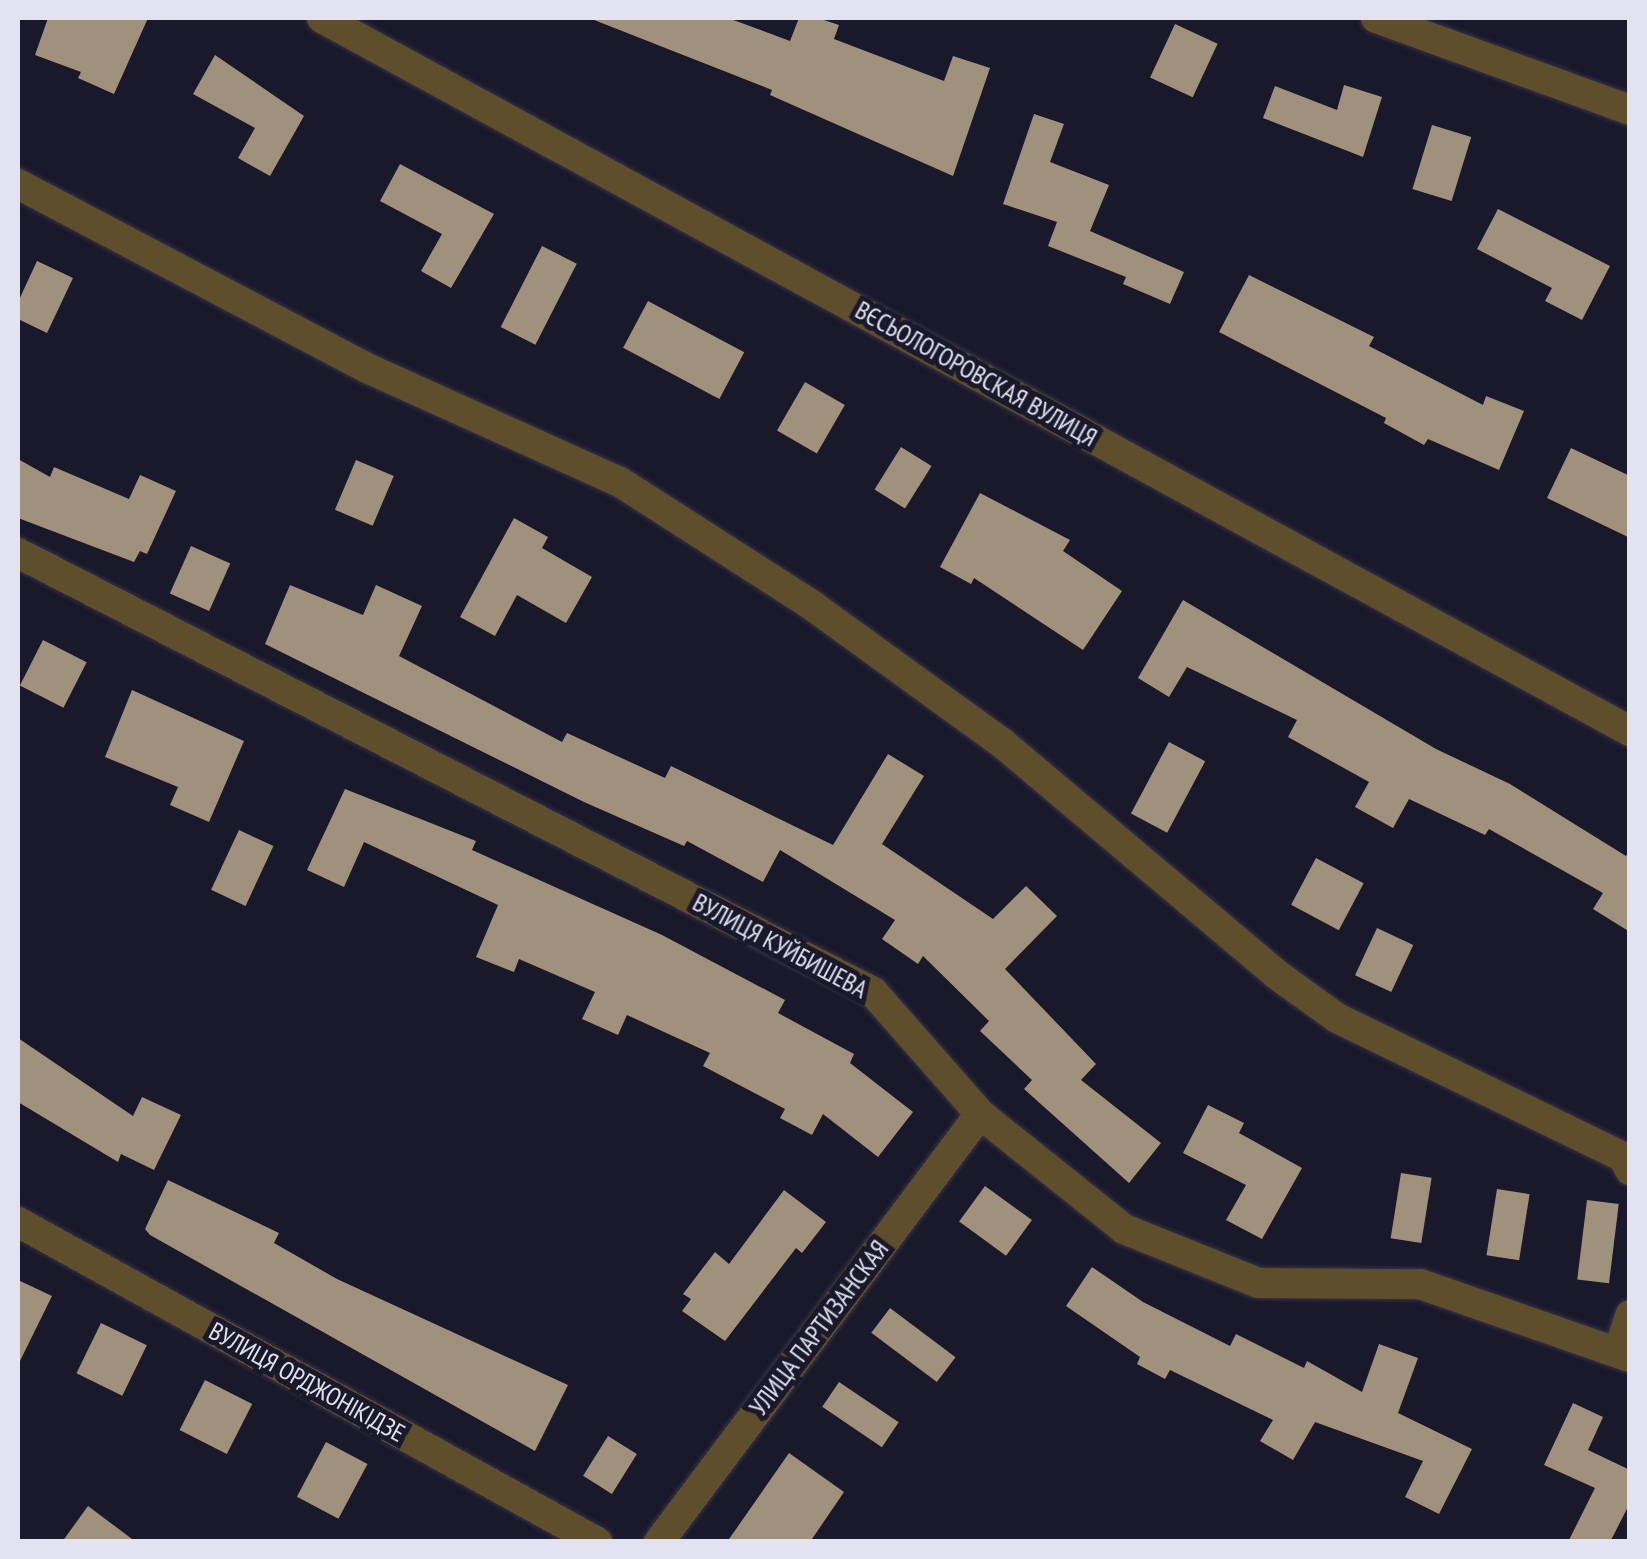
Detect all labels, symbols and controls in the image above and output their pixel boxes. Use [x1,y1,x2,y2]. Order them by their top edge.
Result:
street label: ВЄСЬОЛОГОРОВСКАЯ ВУЛИЦЯ [850,295,1102,453]
street label: ВУЛИЦЯ КУЙБИШЕВА [688,887,872,1005]
street label: УЛИЦА ПАРТИЗАНСКАЯ [743,1234,895,1422]
street label: ВУЛИЦЯ ОРДЖОНІКІДЗЕ [204,1316,410,1448]

